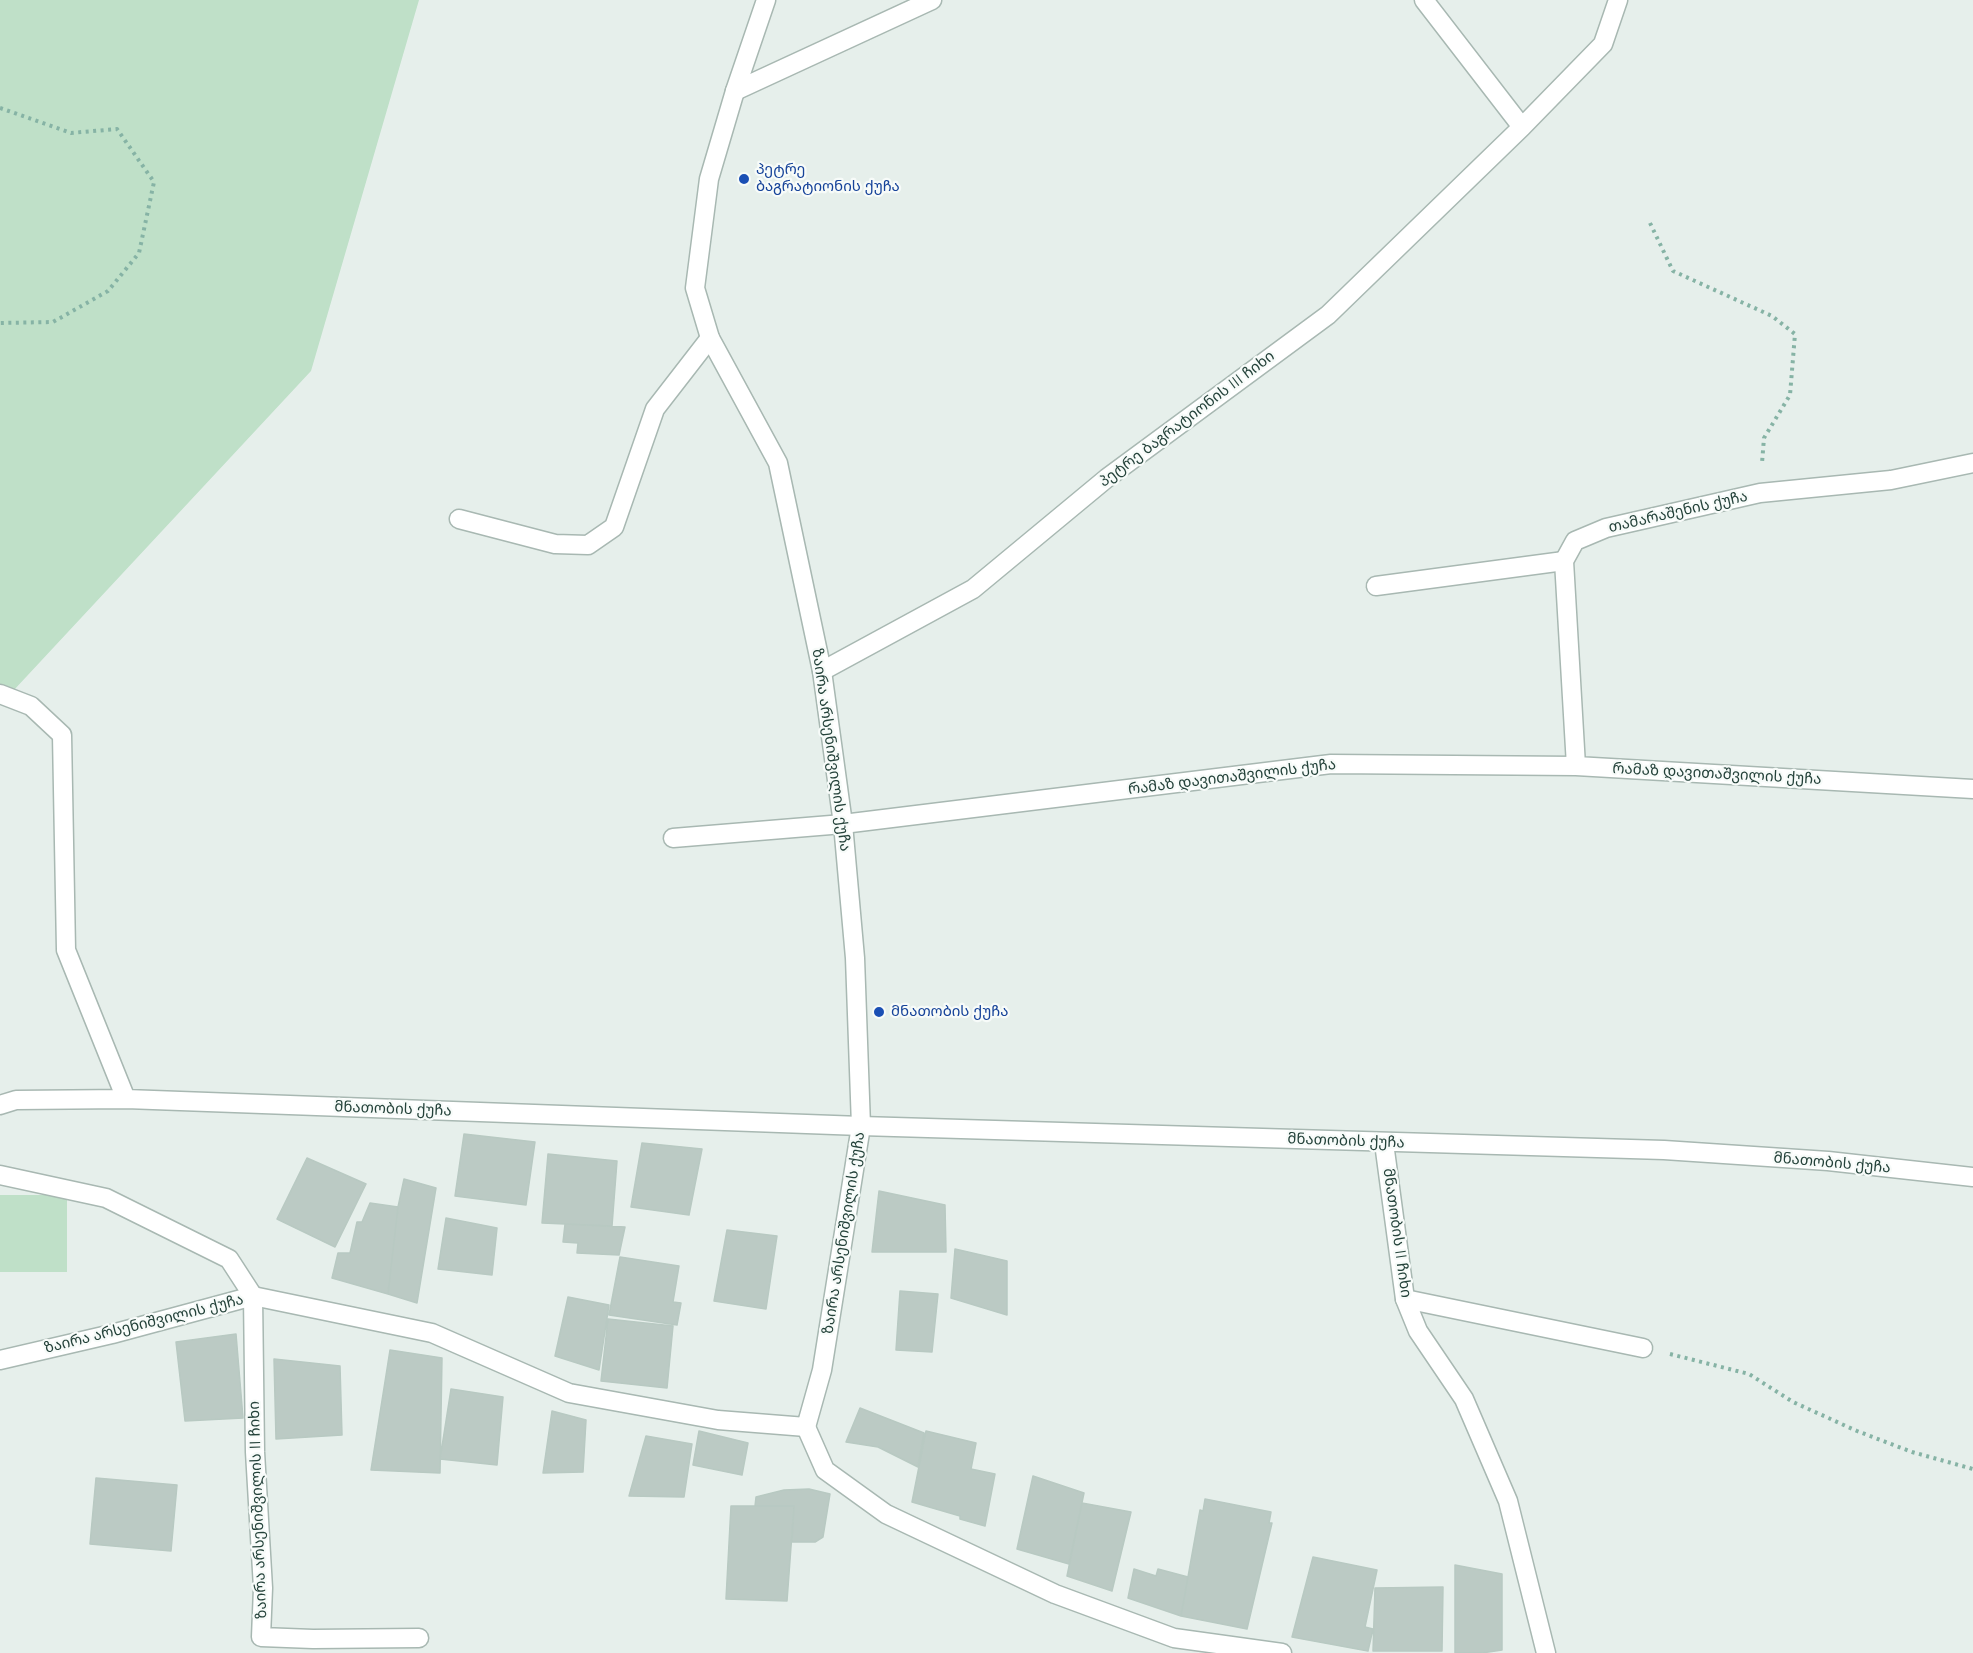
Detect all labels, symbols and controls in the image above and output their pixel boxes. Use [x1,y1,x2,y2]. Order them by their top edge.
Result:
place label: პეტრე ბაგრატიონის ქუჩა [756,161,900,196]
marker: პეტრე ბაგრატიონის ქუჩა [737,172,751,186]
street label: პეტრე ბაგრატიონის III ჩიხი [1096,347,1278,491]
street label: თამარაშენის ქუჩა [1607,487,1749,537]
street label: ზაირა არსენიშვილის ქუჩა [808,647,854,853]
street label: რამაზ დავითაშვილის ქუჩა [1127,755,1337,799]
street label: რამაზ დავითაშვილის ქუჩა [1612,760,1822,788]
place label: მნათობის ქუჩა [891,1003,1008,1021]
marker: მნათობის ქუჩა [872,1005,886,1019]
street label: მნათობის ქუჩა [334,1098,452,1120]
street label: მნათობის ქუჩა [1287,1130,1405,1152]
street label: ზაირა არსენიშვილის ქუჩა [819,1131,869,1335]
street label: მნათობის ქუჩა [1773,1149,1891,1177]
street label: მნათობის II ჩიხი [1379,1167,1415,1299]
street label: ზაირა არსენიშვილის ქუჩა [43,1291,245,1357]
street label: ზაირა არსენიშვილის II ჩიხი [245,1401,271,1619]

